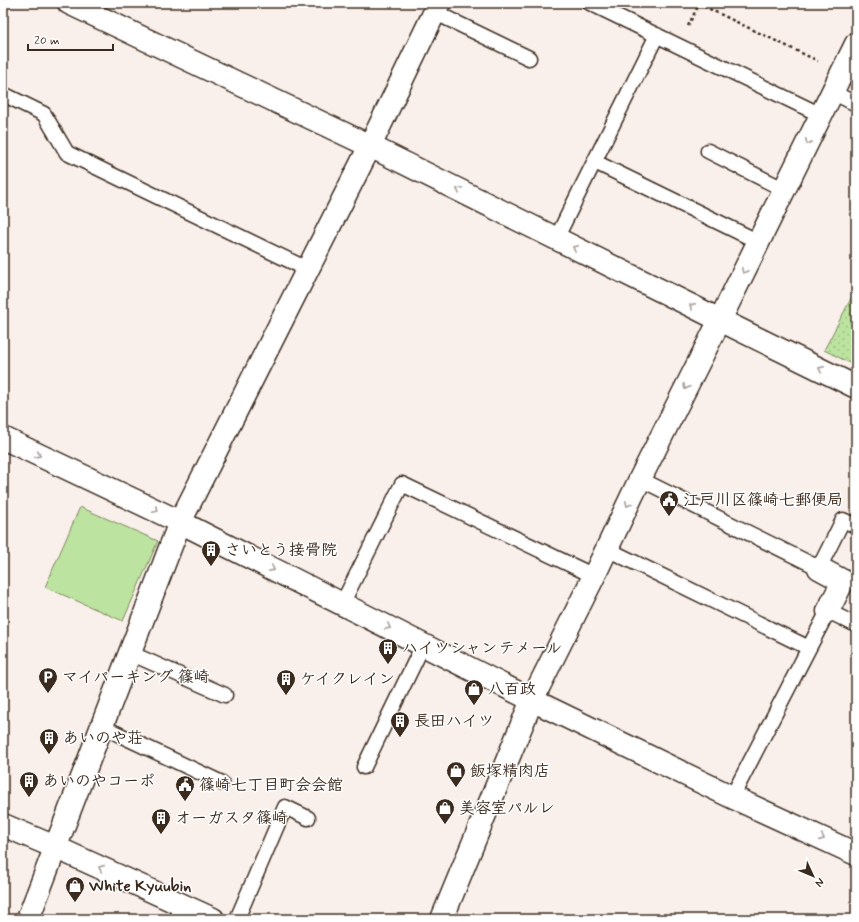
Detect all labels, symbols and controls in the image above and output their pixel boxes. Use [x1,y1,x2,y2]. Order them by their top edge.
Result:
scale bar [28,26,113,52]
text: 20 m [34,33,60,49]
one-way arrow [805,138,813,145]
one-way arrow [456,187,463,195]
one-way arrow [572,245,580,253]
one-way arrow [741,267,749,275]
one-way arrow [688,303,696,311]
one-way arrow [818,366,825,374]
one-way arrow [683,383,691,391]
one-way arrow [34,450,42,458]
public building icon: 江戸川区篠崎七郵便局 [658,489,680,517]
place label: 江戸川区篠崎七郵便局 [683,490,843,511]
one-way arrow [625,499,633,507]
one-way arrow [152,505,159,513]
building icon: さいとう接骨院 [200,539,222,567]
place label: さいとう接骨院 [225,540,337,561]
one-way arrow [268,564,275,571]
one-way arrow [384,623,391,630]
building icon: ハイツシャンテメール [377,637,399,665]
place label: ハイツシャンテメール [402,638,562,659]
parking icon: マイパーキング 篠崎 [37,666,59,694]
place label: マイパーキング 篠崎 [62,667,210,688]
building icon: ケイクレイン [275,668,297,696]
place label: ケイクレイン [300,669,395,690]
shop icon: 八百政 [463,678,485,706]
place label: 八百政 [488,679,536,700]
building icon: 長田ハイツ [389,710,411,738]
place label: 長田ハイツ [414,711,494,732]
building icon: あいのや荘 [38,727,60,755]
place label: あいのや荘 [63,728,143,749]
shop icon: 飯塚精肉店 [445,760,467,788]
place label: 飯塚精肉店 [470,761,550,782]
building icon: あいのやコーポ [18,770,40,798]
place label: あいのやコーポ [43,771,155,792]
public building icon: 篠崎七丁目町会会館 [174,774,196,802]
place label: 篠崎七丁目町会会館 [199,775,343,796]
shop icon: 美容室パルレ [434,797,456,825]
place label: 美容室パルレ [459,798,555,819]
building icon: オーガスタ篠崎 [150,807,172,835]
place label: オーガスタ篠崎 [175,808,288,829]
one-way arrow [817,833,825,841]
north arrow [793,856,833,896]
one-way arrow [98,865,106,873]
shop icon: White Kyuubin [64,875,86,903]
text: N [812,875,827,890]
place label: White Kyuubin [88,876,191,897]

